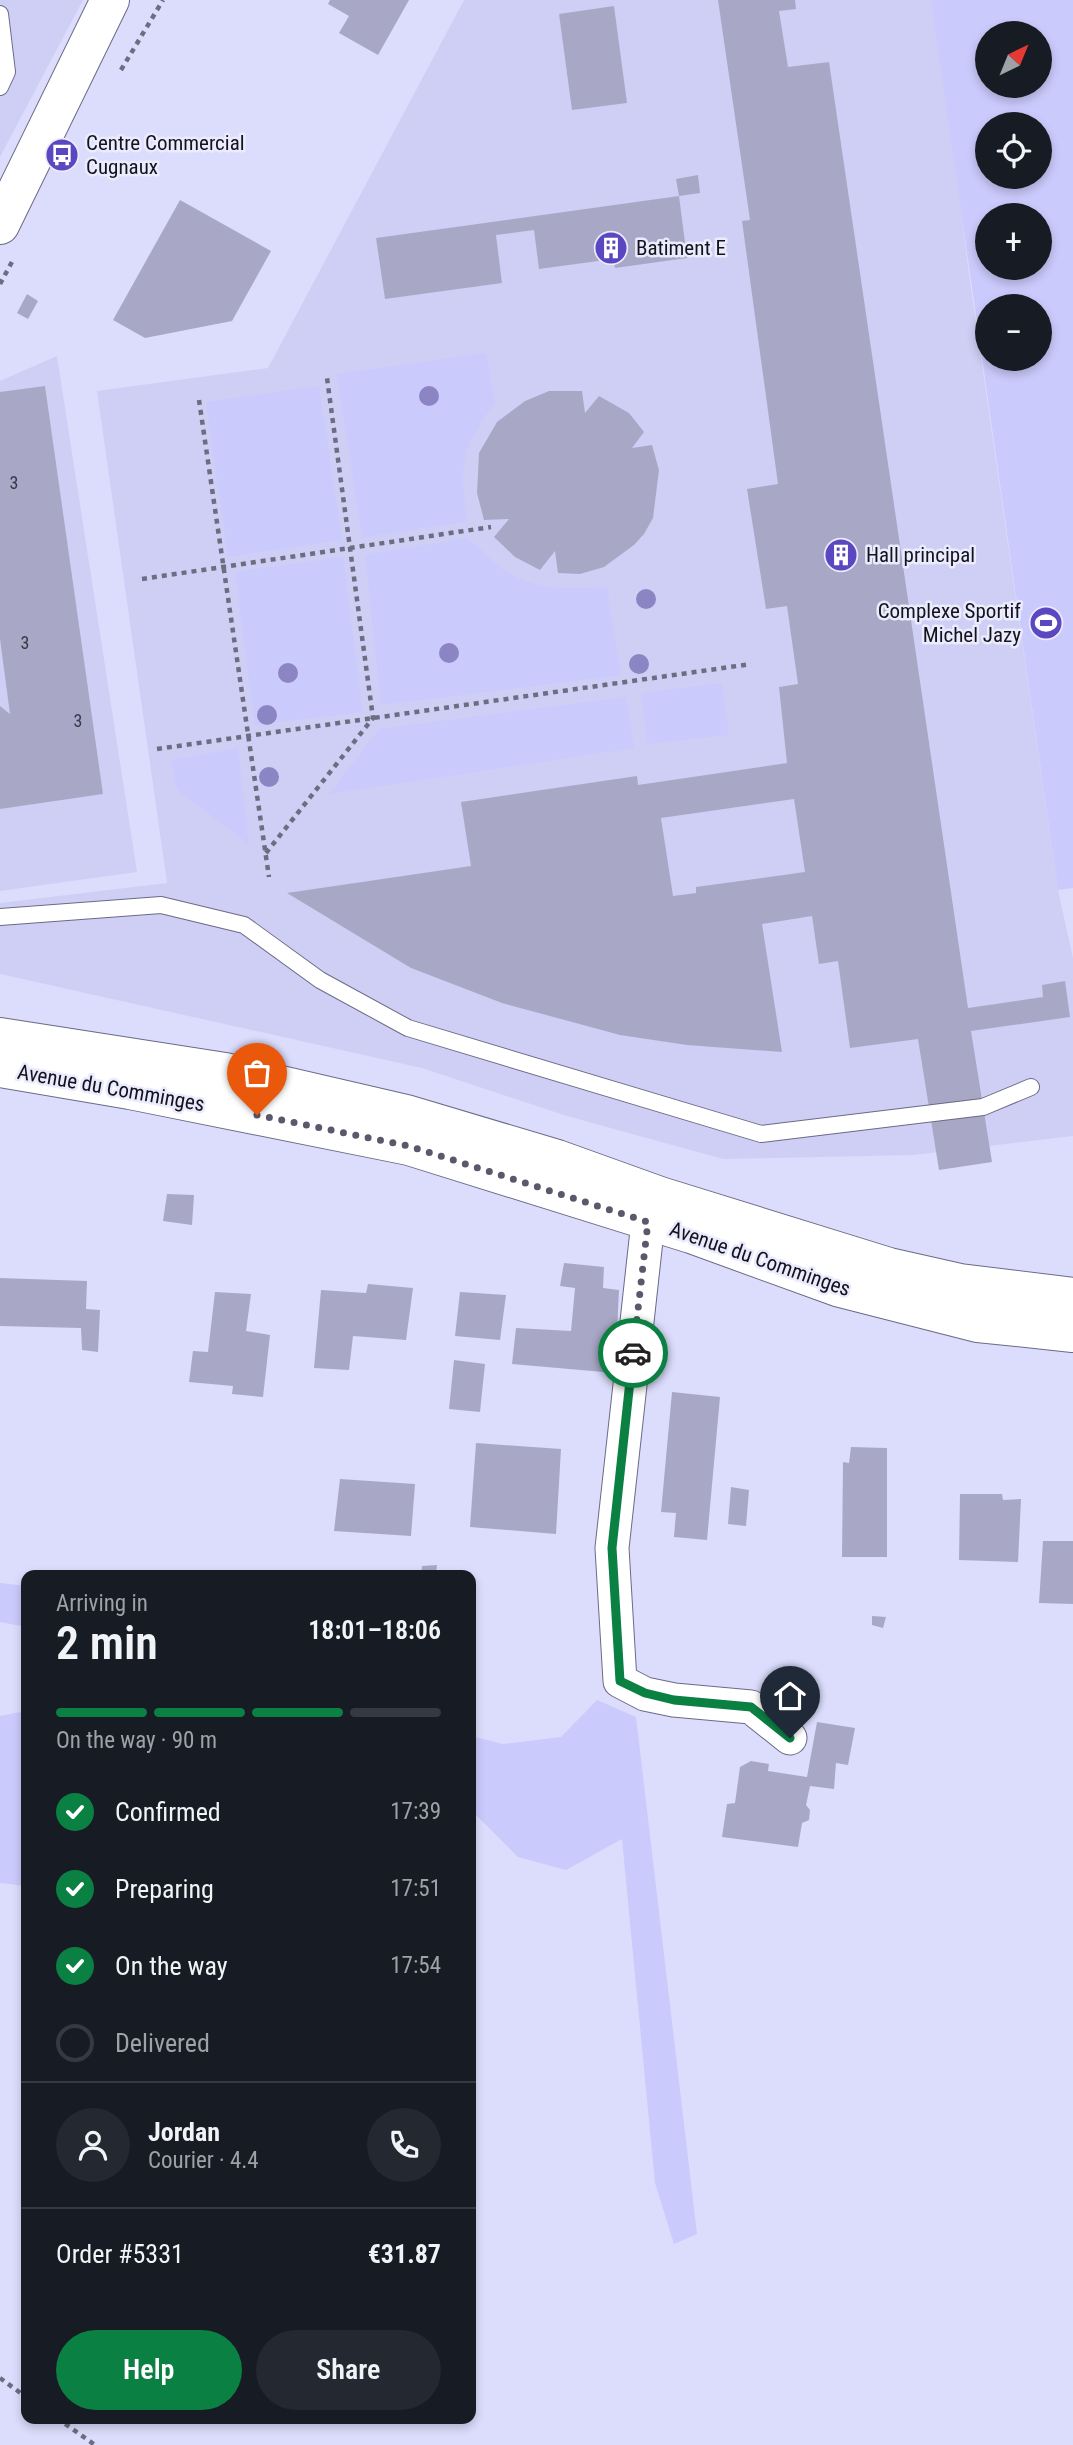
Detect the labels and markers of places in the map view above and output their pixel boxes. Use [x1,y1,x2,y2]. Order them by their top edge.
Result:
place label: Centre Commercial Cugnaux [86,131,245,179]
bus stop icon: Centre Commercial Cugnaux [43,136,81,174]
building icon: Batiment E [592,229,630,267]
place label: Batiment E [636,236,726,260]
building icon: Hall principal [822,536,860,574]
place label: Hall principal [866,543,975,567]
place label: Complexe Sportif Michel Jazy [878,599,1021,647]
sports icon: Complexe Sportif Michel Jazy [1027,604,1065,642]
pin [227,1043,287,1115]
pin [760,1666,820,1738]

